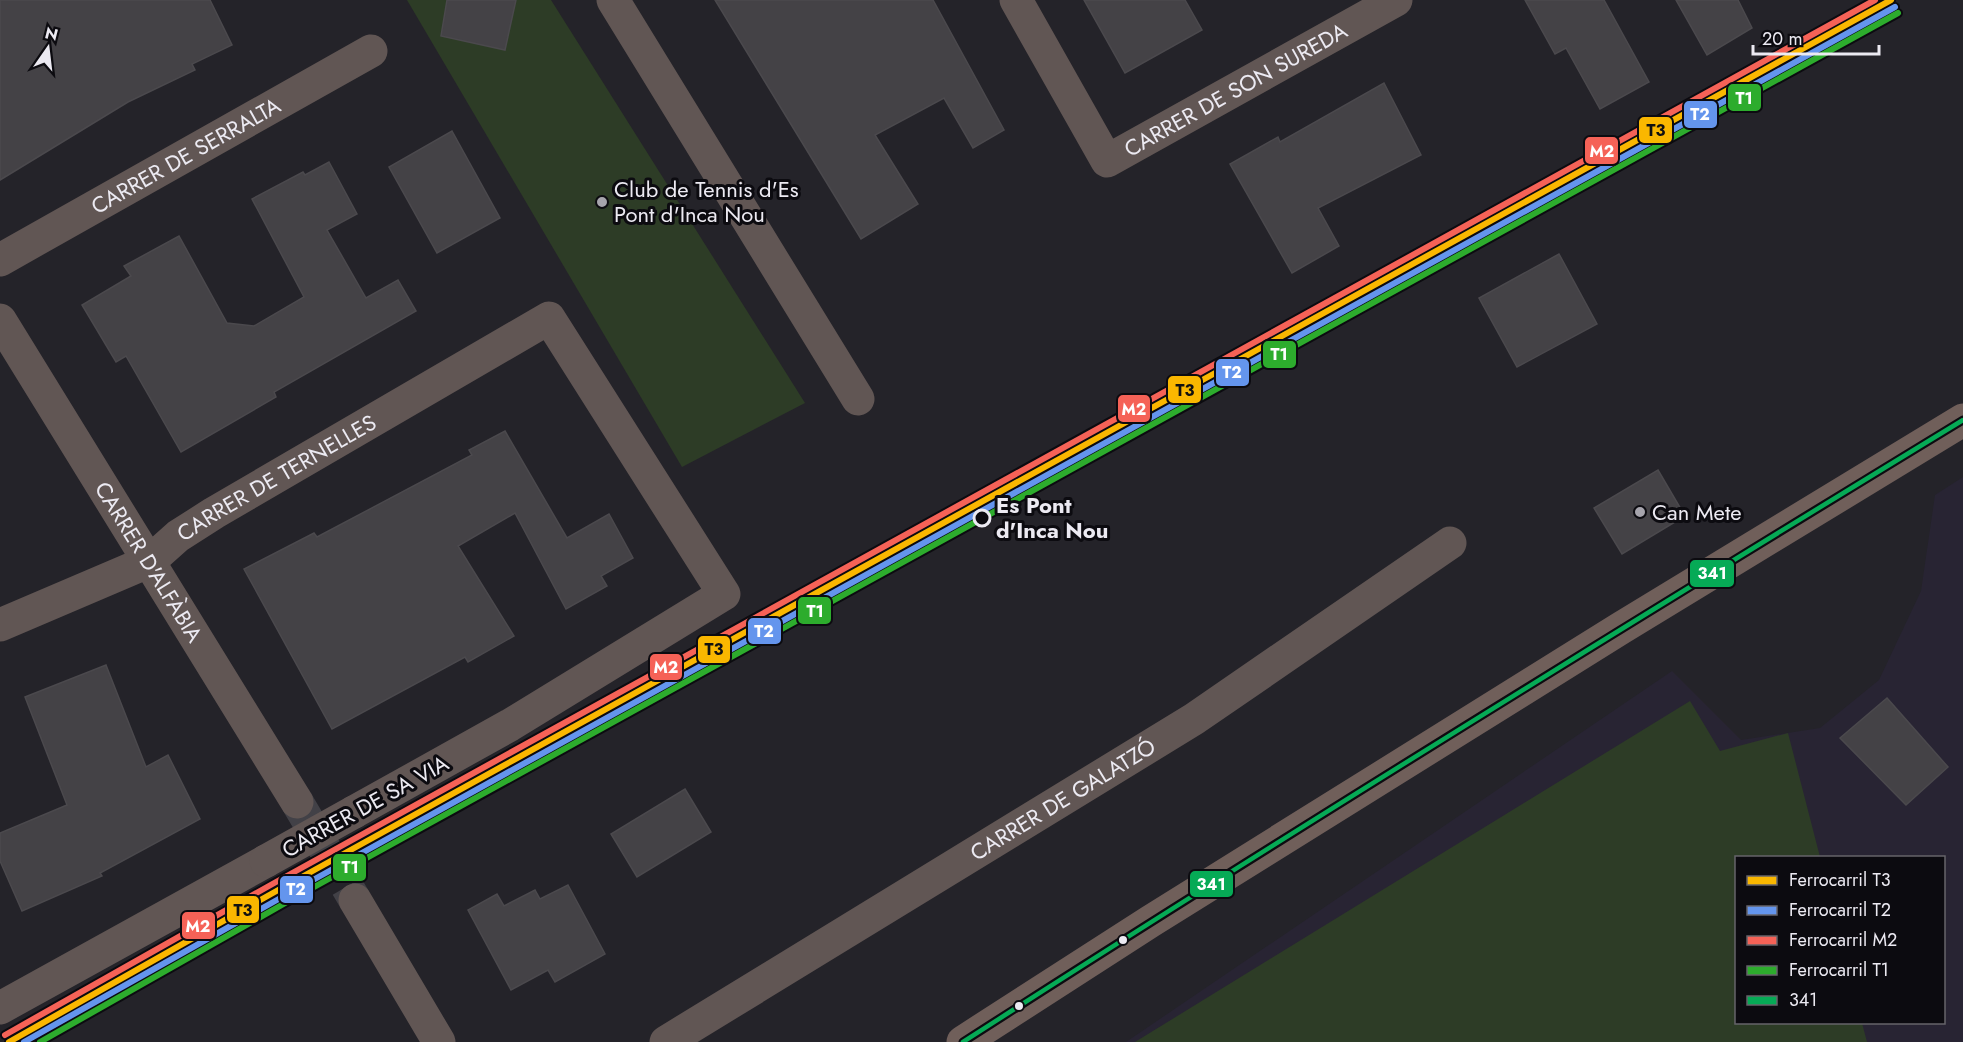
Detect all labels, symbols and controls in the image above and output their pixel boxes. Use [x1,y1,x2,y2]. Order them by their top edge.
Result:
street label: CARRER DE SON SUREDA [1118,14,1353,164]
north arrow [18,18,78,78]
scale bar [1753,18,1879,56]
text: N [43,21,60,47]
text: 20 m [1762,26,1802,52]
line badge: T1 [1727,83,1762,112]
text: T1 [1735,87,1753,110]
street label: CARRER DE SERRALTA [85,89,287,222]
line badge: T2 [1683,100,1718,129]
text: T2 [1690,103,1710,126]
line badge: T3 [1638,116,1673,144]
text: T3 [1647,119,1666,142]
line badge: M2 [1584,136,1619,165]
text: M2 [1590,140,1614,163]
place label: Club de Tennis d'Es Pont d'Inca Nou [614,173,799,230]
marker: Club de Tennis d'Es Pont d'Inca Nou [595,195,609,209]
line badge: T1 [1262,340,1297,369]
text: T1 [1270,343,1288,366]
line badge: T2 [1215,358,1250,387]
text: T2 [1222,361,1242,384]
line badge: T3 [1167,375,1202,404]
text: T3 [1176,379,1195,402]
line badge: M2 [1117,394,1151,423]
text: M2 [1122,398,1146,421]
street label: CARRER DE TERNELLES [170,406,382,549]
street label: CARRER D'ALFÀBIA [87,475,211,649]
place label: Es Pont d'Inca Nou [996,489,1108,546]
place label: Can Mete [1652,496,1742,528]
marker: Can Mete [1633,505,1647,519]
marker: Es Pont d'Inca Nou [973,509,991,527]
line badge: 341 [1689,559,1735,588]
text: 341 [1697,562,1727,585]
line badge: T1 [797,596,832,625]
text: T1 [806,600,824,623]
line badge: T2 [747,617,782,645]
text: T2 [754,620,774,643]
line badge: T3 [697,635,731,664]
text: T3 [705,638,724,661]
line badge: M2 [649,653,683,681]
text: M2 [654,656,678,679]
street label: CARRER DE GALATZÓ [964,730,1162,868]
street label: CARRER DE SA VIA [276,747,455,865]
line badge: T1 [332,853,367,882]
text: T1 [341,856,359,879]
legend [1735,856,1945,1024]
text: Ferrocarril T3 [1789,867,1891,893]
line badge: 341 [1189,870,1234,898]
text: 341 [1196,873,1226,896]
line badge: T2 [279,875,314,904]
text: T2 [286,878,306,901]
line badge: T3 [226,895,260,924]
text: Ferrocarril T2 [1789,897,1891,923]
text: T3 [234,899,253,922]
line badge: M2 [181,911,216,940]
text: M2 [186,915,210,938]
text: Ferrocarril M2 [1789,927,1897,953]
unlabelled marker [1117,934,1129,946]
text: Ferrocarril T1 [1789,957,1889,983]
text: 341 [1789,987,1817,1013]
unlabelled marker [1013,1000,1025,1012]

